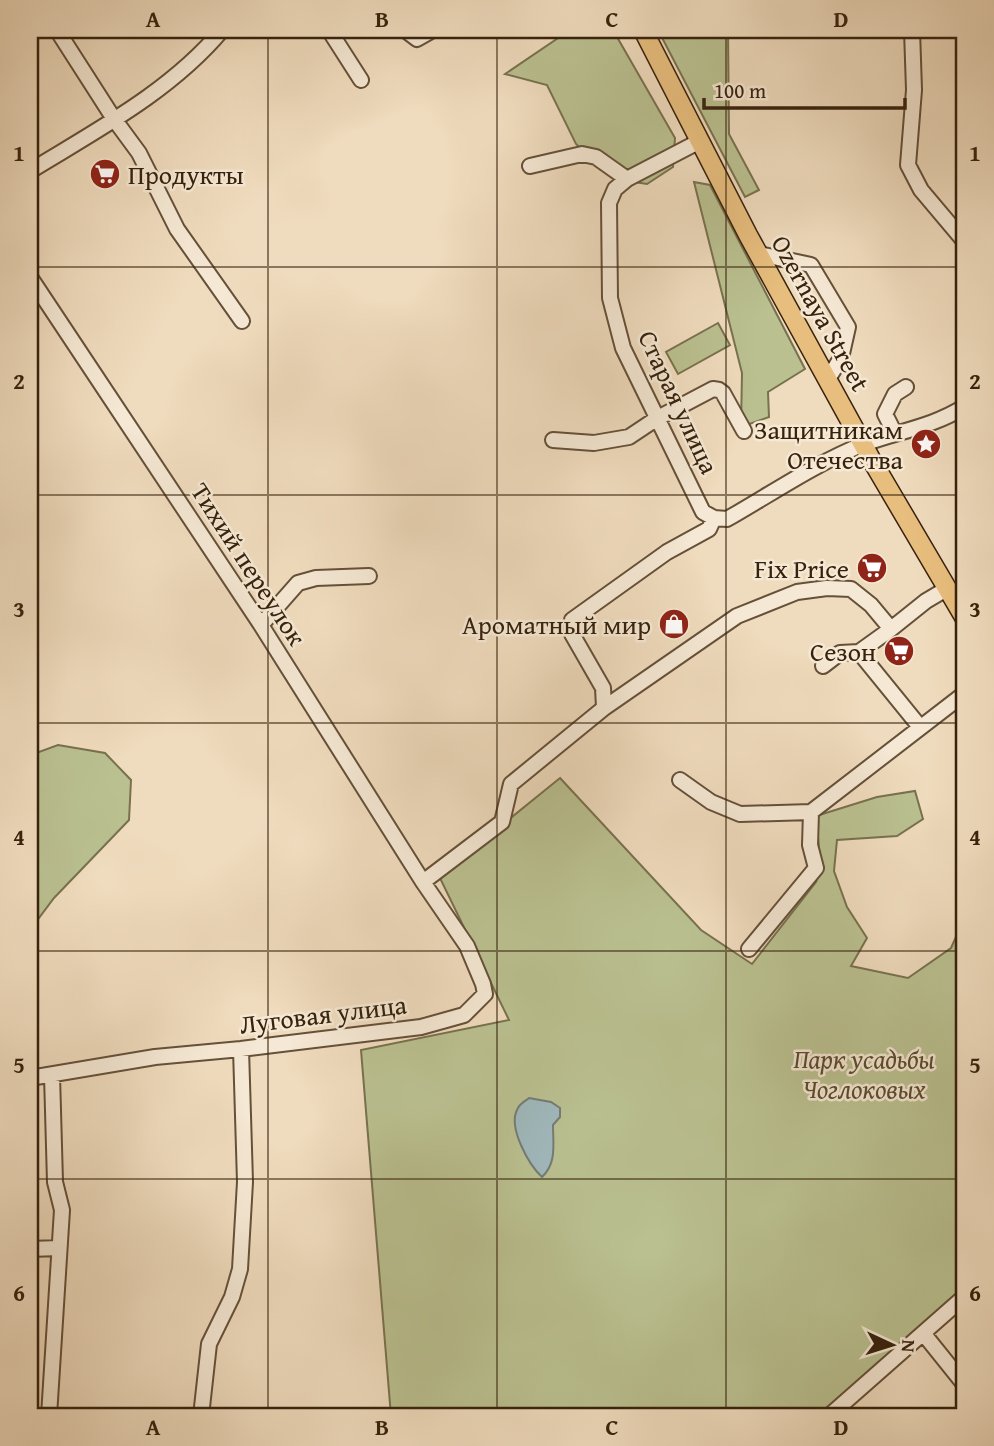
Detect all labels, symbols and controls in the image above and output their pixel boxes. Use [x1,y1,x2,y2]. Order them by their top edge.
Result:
text: A [146,2,161,35]
text: B [375,2,389,35]
text: C [605,2,619,35]
text: D [834,2,849,35]
scale bar [704,66,905,110]
text: 100 m [714,75,766,106]
text: 1 [13,136,25,169]
text: 1 [969,136,981,169]
place label: Продукты [128,155,244,194]
supermarket icon: Продукты [88,157,122,191]
street label: Ozernaya Street [762,228,880,398]
street label: Старая улица [629,324,730,481]
text: 2 [13,364,25,397]
text: 2 [969,364,981,397]
place label: Защитникам Отечества [754,410,904,479]
place icon: Защитникам Отечества [909,427,943,461]
street label: Тихий переулок [182,475,317,654]
place label: Fix Price [754,549,849,588]
supermarket icon: Fix Price [855,551,889,585]
text: 3 [13,592,25,625]
text: 3 [969,592,981,625]
place label: Ароматный мир [462,605,651,644]
shop icon: Ароматный мир [657,607,691,641]
place label: Сезон [810,632,876,671]
supermarket icon: Сезон [882,634,916,668]
text: 4 [13,820,25,853]
text: 4 [969,820,981,853]
street label: Луговая улица [237,984,409,1044]
park label: Парк усадьбы Чоглоковых [793,1039,935,1108]
text: 5 [13,1048,25,1081]
text: 5 [969,1048,981,1081]
text: 6 [13,1276,25,1309]
text: 6 [969,1276,981,1309]
north arrow [858,1310,928,1380]
text: N [895,1339,923,1354]
text: A [146,1410,161,1443]
text: B [375,1410,389,1443]
text: C [605,1410,619,1443]
text: D [834,1410,849,1443]

